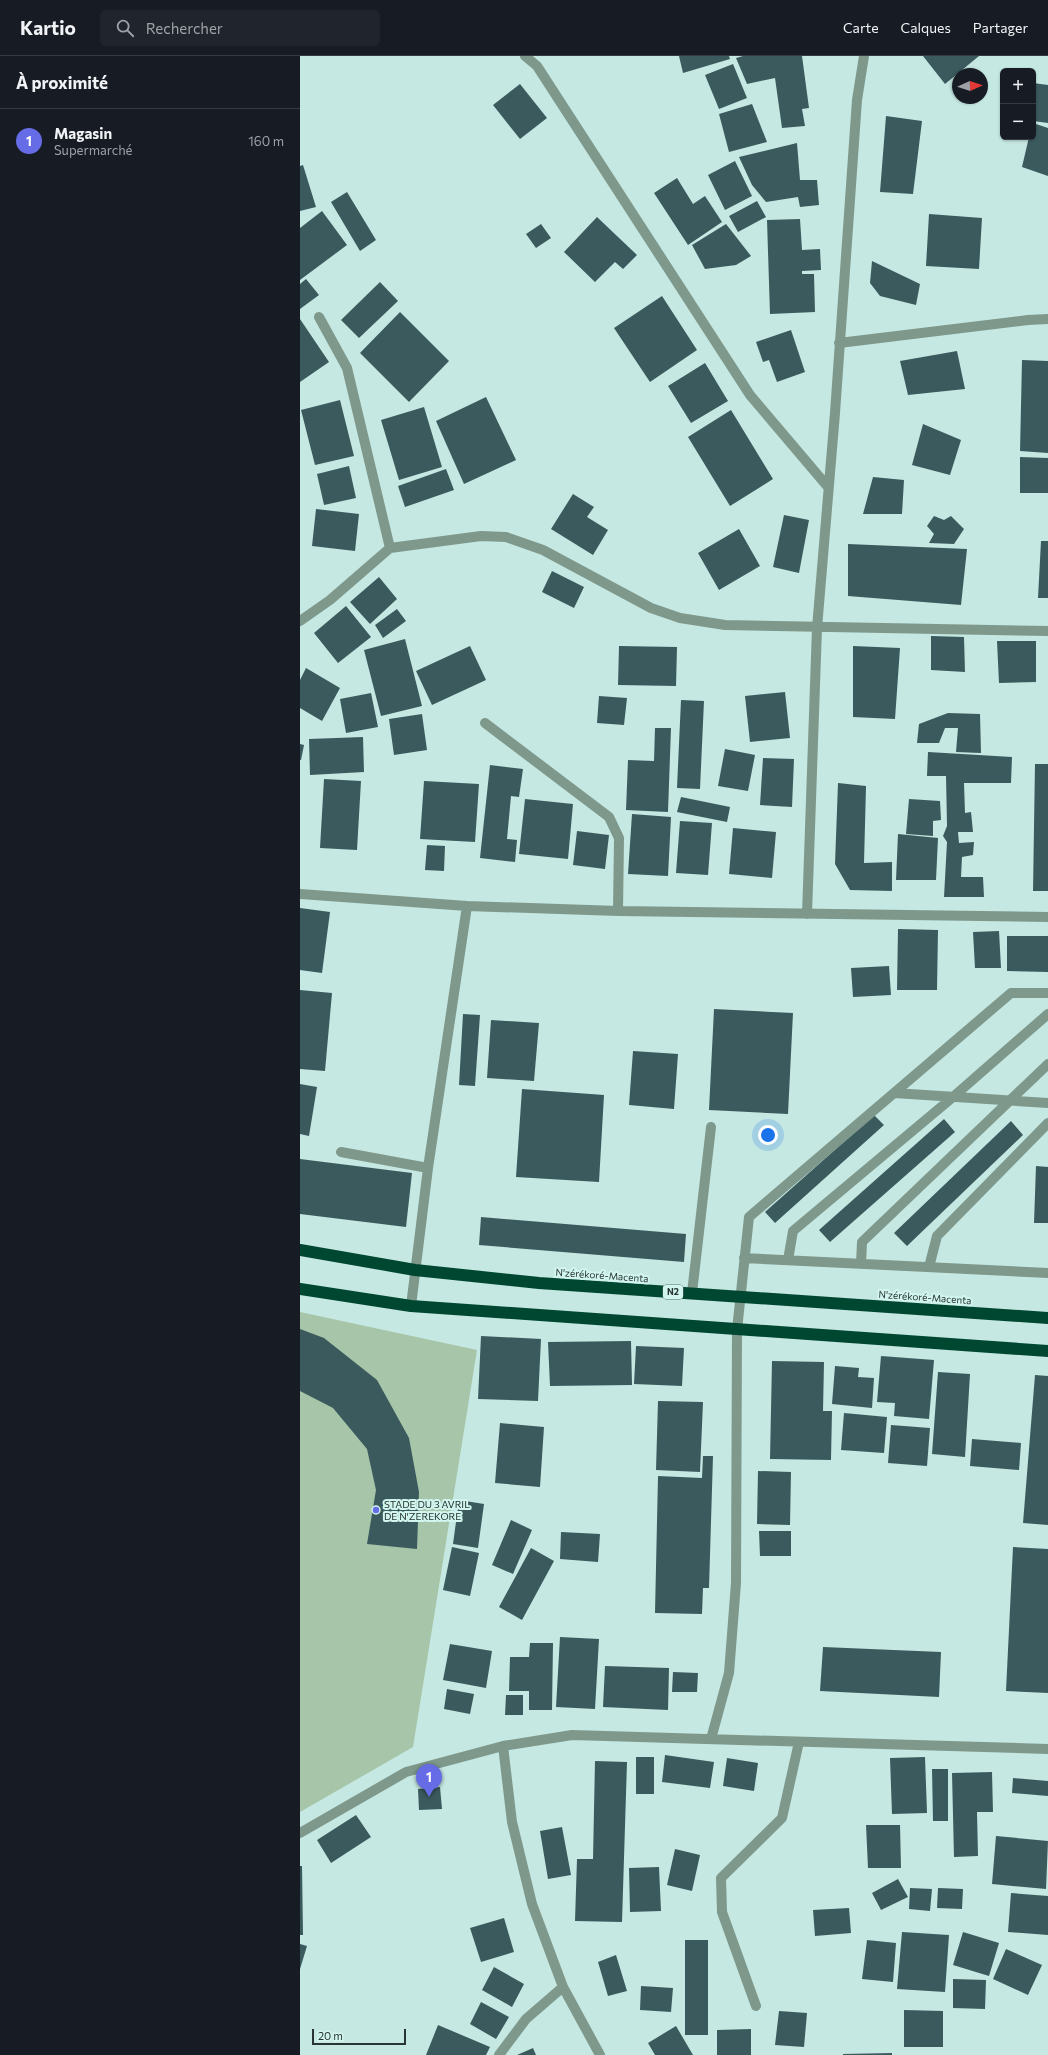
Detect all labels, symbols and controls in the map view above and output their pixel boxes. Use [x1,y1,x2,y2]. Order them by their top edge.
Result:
search box [100,10,380,46]
text: Kartio [20,16,76,39]
icon: search [114,17,136,39]
text: Rechercher [146,19,223,37]
text: Carte [843,19,879,36]
text: Calques [901,19,951,36]
text: Partager [973,19,1028,36]
north arrow [952,68,988,104]
map controls [1000,68,1036,140]
button: + [1000,68,1036,104]
text: À proximité [16,72,108,93]
button: − [1000,104,1036,140]
text: Magasin [54,124,112,142]
text: 1 [26,133,32,149]
text: 160 m [248,133,284,149]
text: Supermarché [54,142,132,158]
your location [758,1125,778,1145]
street label: N'zérékoré-Macenta [555,1266,649,1284]
road number: N2 [663,1285,683,1299]
street label: N'zérékoré-Macenta [878,1288,972,1306]
place label: STADE DU 3 AVRIL DE N'ZEREKORE [384,1498,470,1522]
marker: STADE DU 3 AVRIL DE N'ZEREKORE [371,1505,381,1515]
pin: 1 [416,1764,442,1797]
scale bar [312,2027,406,2046]
text: 20 m [318,2029,343,2042]

